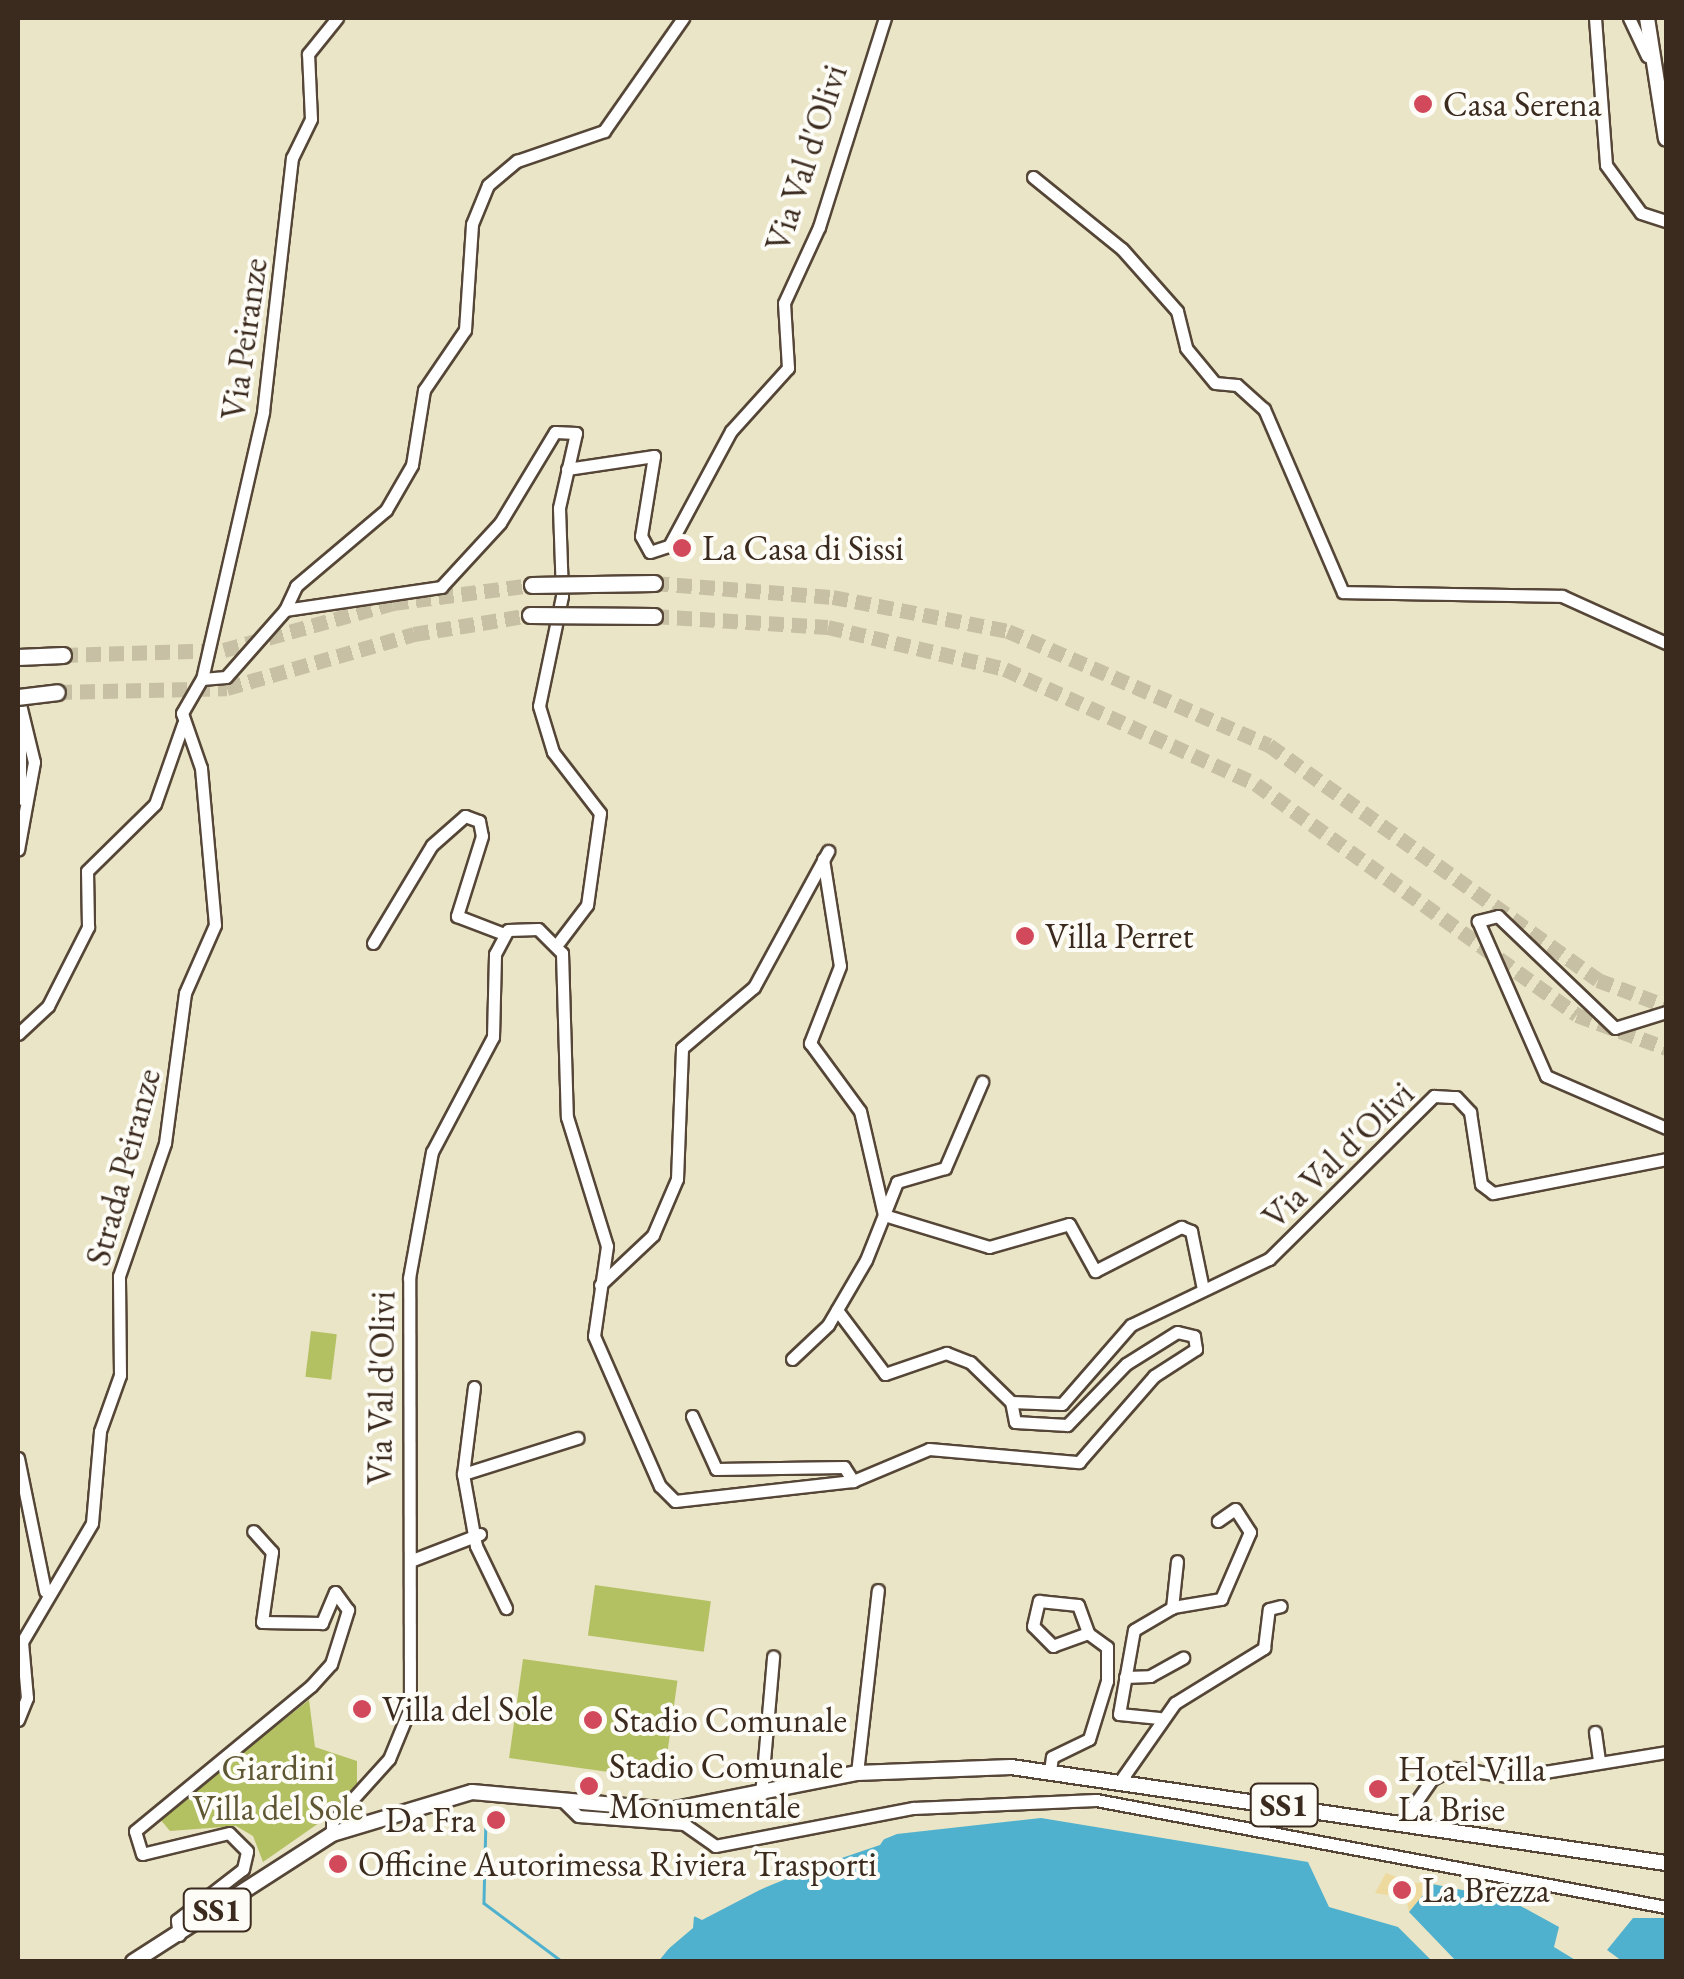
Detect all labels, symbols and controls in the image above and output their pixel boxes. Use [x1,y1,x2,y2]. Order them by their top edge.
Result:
street label: Via Val d'Olivi [756,59,856,257]
place label: Casa Serena [1443,83,1602,125]
marker: Casa Serena [1412,93,1434,115]
street label: Via Peiranze [212,255,276,423]
place label: La Casa di Sissi [702,527,904,569]
marker: La Casa di Sissi [671,537,693,559]
place label: Villa Perret [1045,915,1193,957]
marker: Villa Perret [1014,925,1036,947]
street label: Strada Peiranze [77,1064,169,1270]
street label: Via Val d'Olivi [1254,1072,1422,1238]
street label: Via Val d'Olivi [358,1291,404,1485]
place label: Villa del Sole [382,1688,553,1730]
marker: Villa del Sole [351,1698,373,1720]
place label: Stadio Comunale [613,1699,847,1741]
marker: Stadio Comunale [582,1709,604,1731]
place label: Stadio Comunale Monumentale [609,1745,843,1827]
park label: Giardini Villa del Sole [192,1747,364,1829]
place label: Hotel Villa La Brise [1398,1748,1546,1830]
marker: Stadio Comunale Monumentale [578,1775,600,1797]
road number: SS1 [1249,1778,1319,1832]
marker: Hotel Villa La Brise [1367,1778,1389,1800]
place label: Da Fra [385,1799,476,1841]
marker: Da Fra [485,1809,507,1831]
place label: Officine Autorimessa Riviera Trasporti [358,1843,877,1885]
marker: Officine Autorimessa Riviera Trasporti [327,1853,349,1875]
place label: La Brezza [1422,1869,1550,1911]
marker: La Brezza [1391,1879,1413,1901]
road number: SS1 [182,1883,252,1937]

